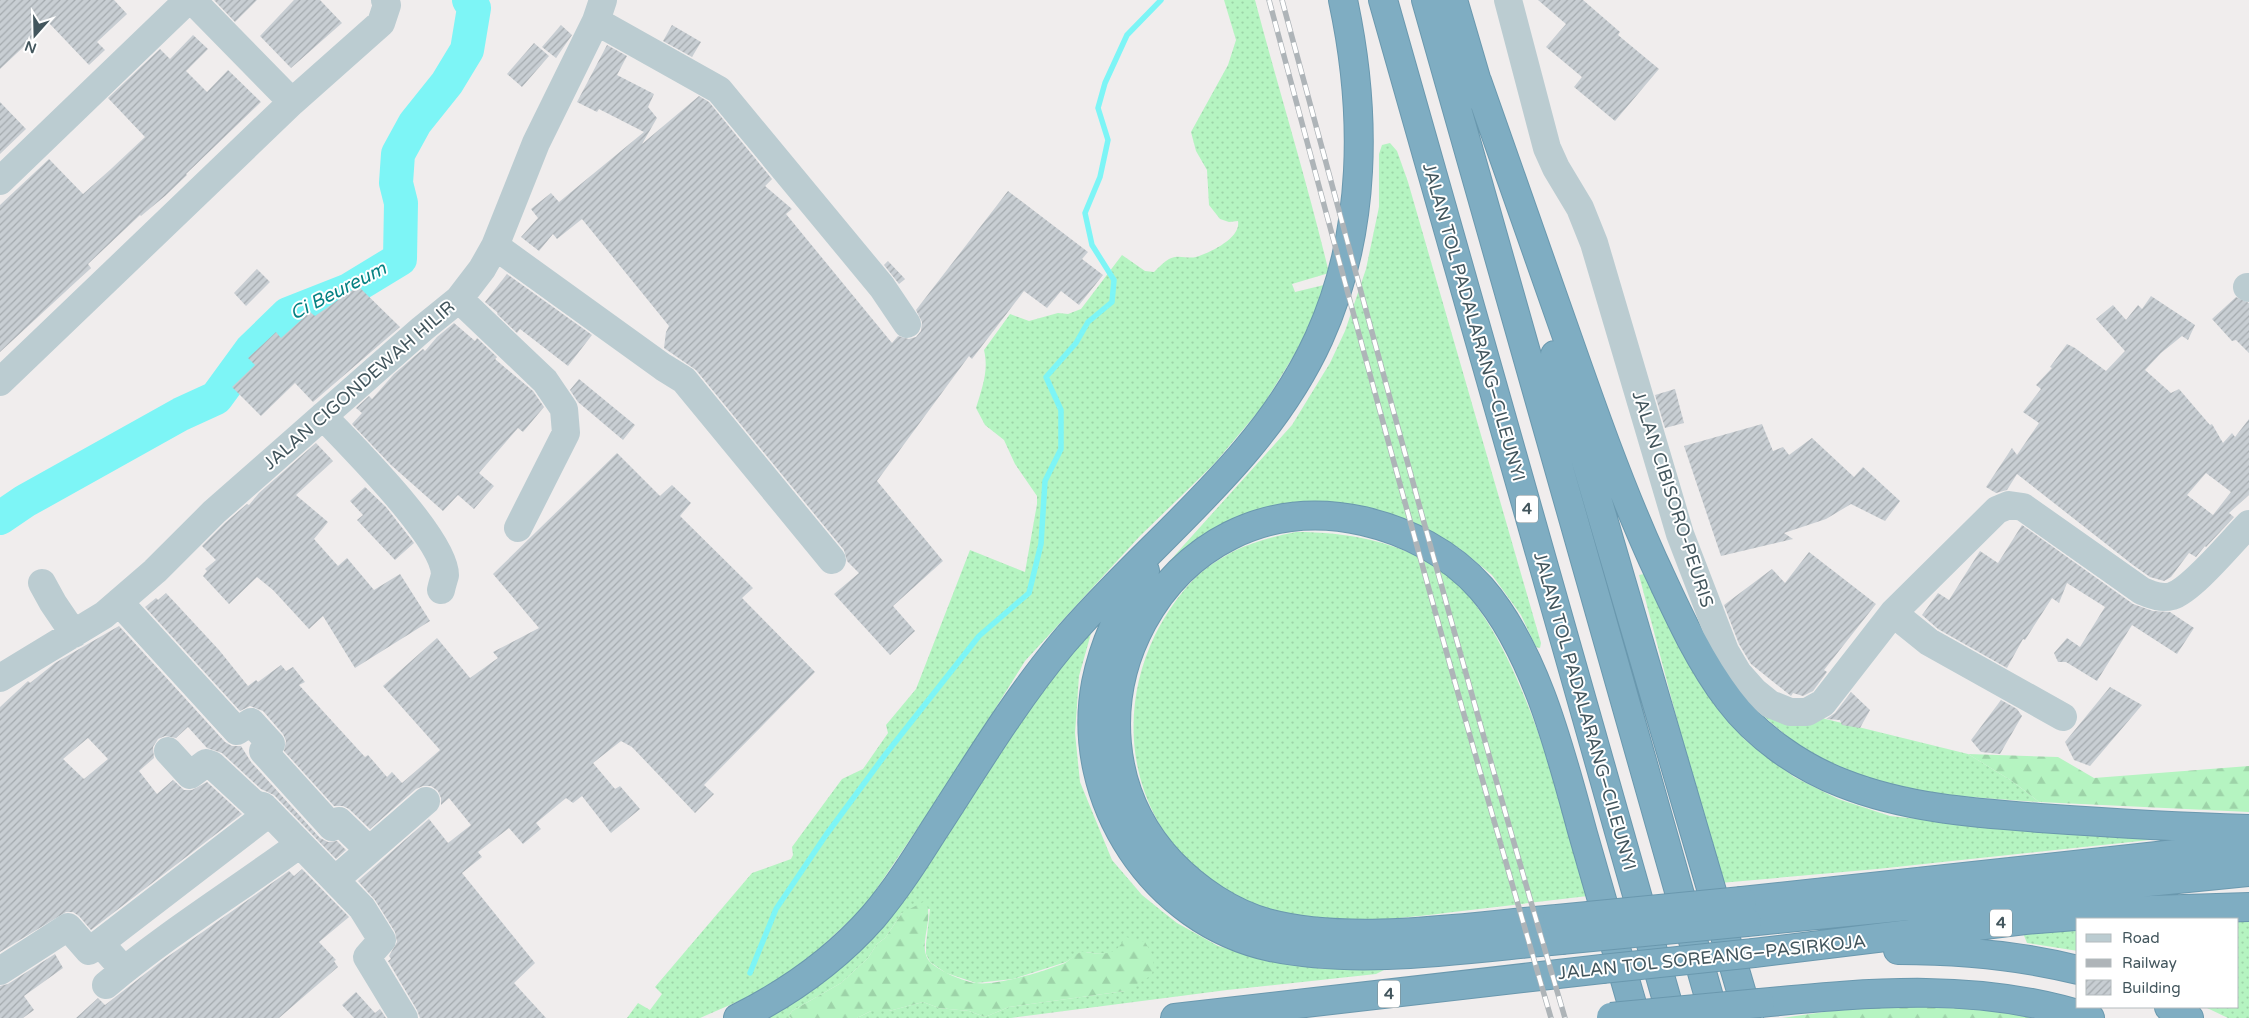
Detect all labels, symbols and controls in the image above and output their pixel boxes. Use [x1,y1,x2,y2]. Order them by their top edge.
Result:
north arrow [10,10,60,60]
text: N [23,37,39,57]
street label: JALAN TOL PADALARANG–CILEUNYI [1418,160,1530,484]
water label: Ci Beureum [286,257,390,325]
street label: JALAN CIGONDEWAH HILIR [259,296,459,474]
street label: JALAN CIBISORO-PEURIS [1628,388,1718,610]
road number: 4 [1516,496,1538,522]
street label: JALAN TOL PADALARANG–CILEUNYI [1529,549,1641,873]
road number: 4 [1990,910,2012,936]
legend [2076,918,2239,1008]
text: Road [2122,929,2160,947]
street label: JALAN TOL SOREANG–PASIRKOJA [1557,930,1867,984]
text: Railway [2122,954,2177,972]
text: Building [2122,979,2181,997]
road number: 4 [1378,981,1400,1008]

